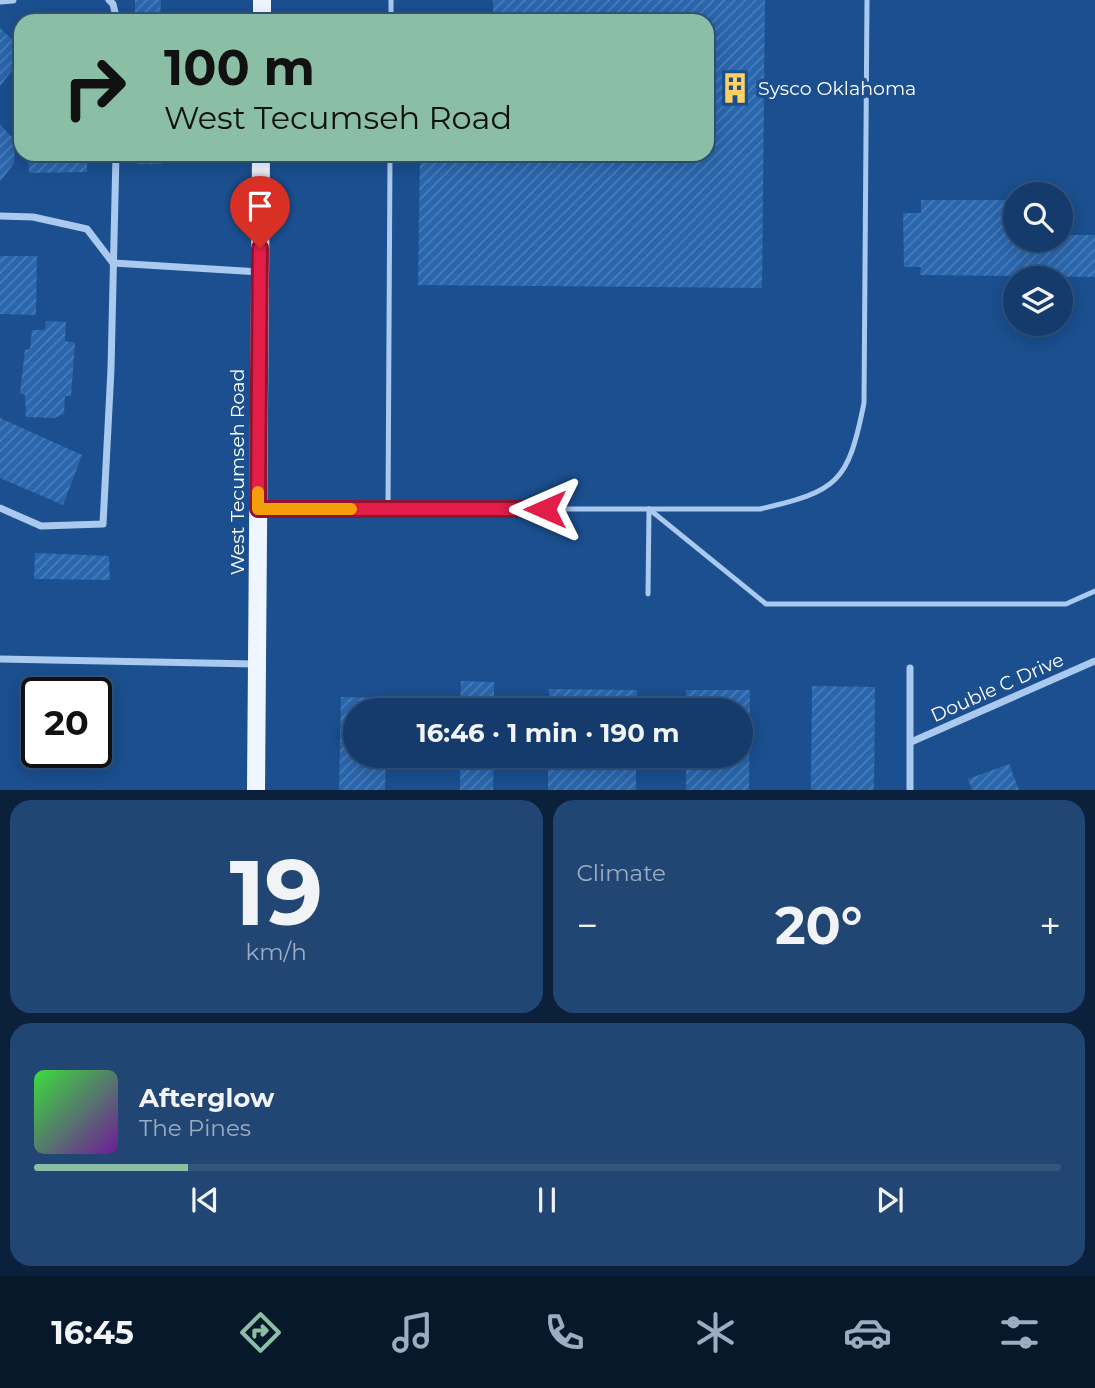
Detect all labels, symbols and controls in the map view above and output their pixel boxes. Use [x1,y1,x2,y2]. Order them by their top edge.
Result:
text: 100 m [164,38,315,97]
icon: right [49,42,140,133]
building icon: Sysco Oklahoma [718,71,752,105]
place label: Sysco Oklahoma [758,77,916,100]
text: West Tecumseh Road [164,98,512,137]
pin [230,176,290,248]
map controls [1003,182,1073,336]
button: search [1003,182,1073,252]
icon: arrive [241,187,279,225]
button: layers [1003,266,1073,336]
street label: West Tecumseh Road [226,369,249,575]
position arrow [508,472,582,546]
street label: Double C Drive [927,648,1067,727]
speed limit sign: 20 [21,677,112,768]
text: 16:46 · 1 min · 190 m [417,717,679,749]
text: 19 [229,837,323,948]
text: Climate [577,859,666,887]
text: 20° [775,894,863,957]
text: − [577,902,598,949]
text: + [1039,902,1061,949]
text: km/h [246,938,307,966]
text: Afterglow [139,1082,274,1114]
text: The Pines [139,1114,251,1142]
icon: previous [186,1181,224,1219]
icon: pause [528,1181,566,1219]
icon: next [871,1181,909,1219]
icon: directions [236,1308,285,1357]
icon: music [388,1308,437,1357]
icon: phone [540,1308,589,1357]
icon: climate [691,1308,740,1357]
icon: car [843,1308,892,1357]
icon: filters [995,1308,1044,1357]
text: 16:45 [51,1313,134,1352]

